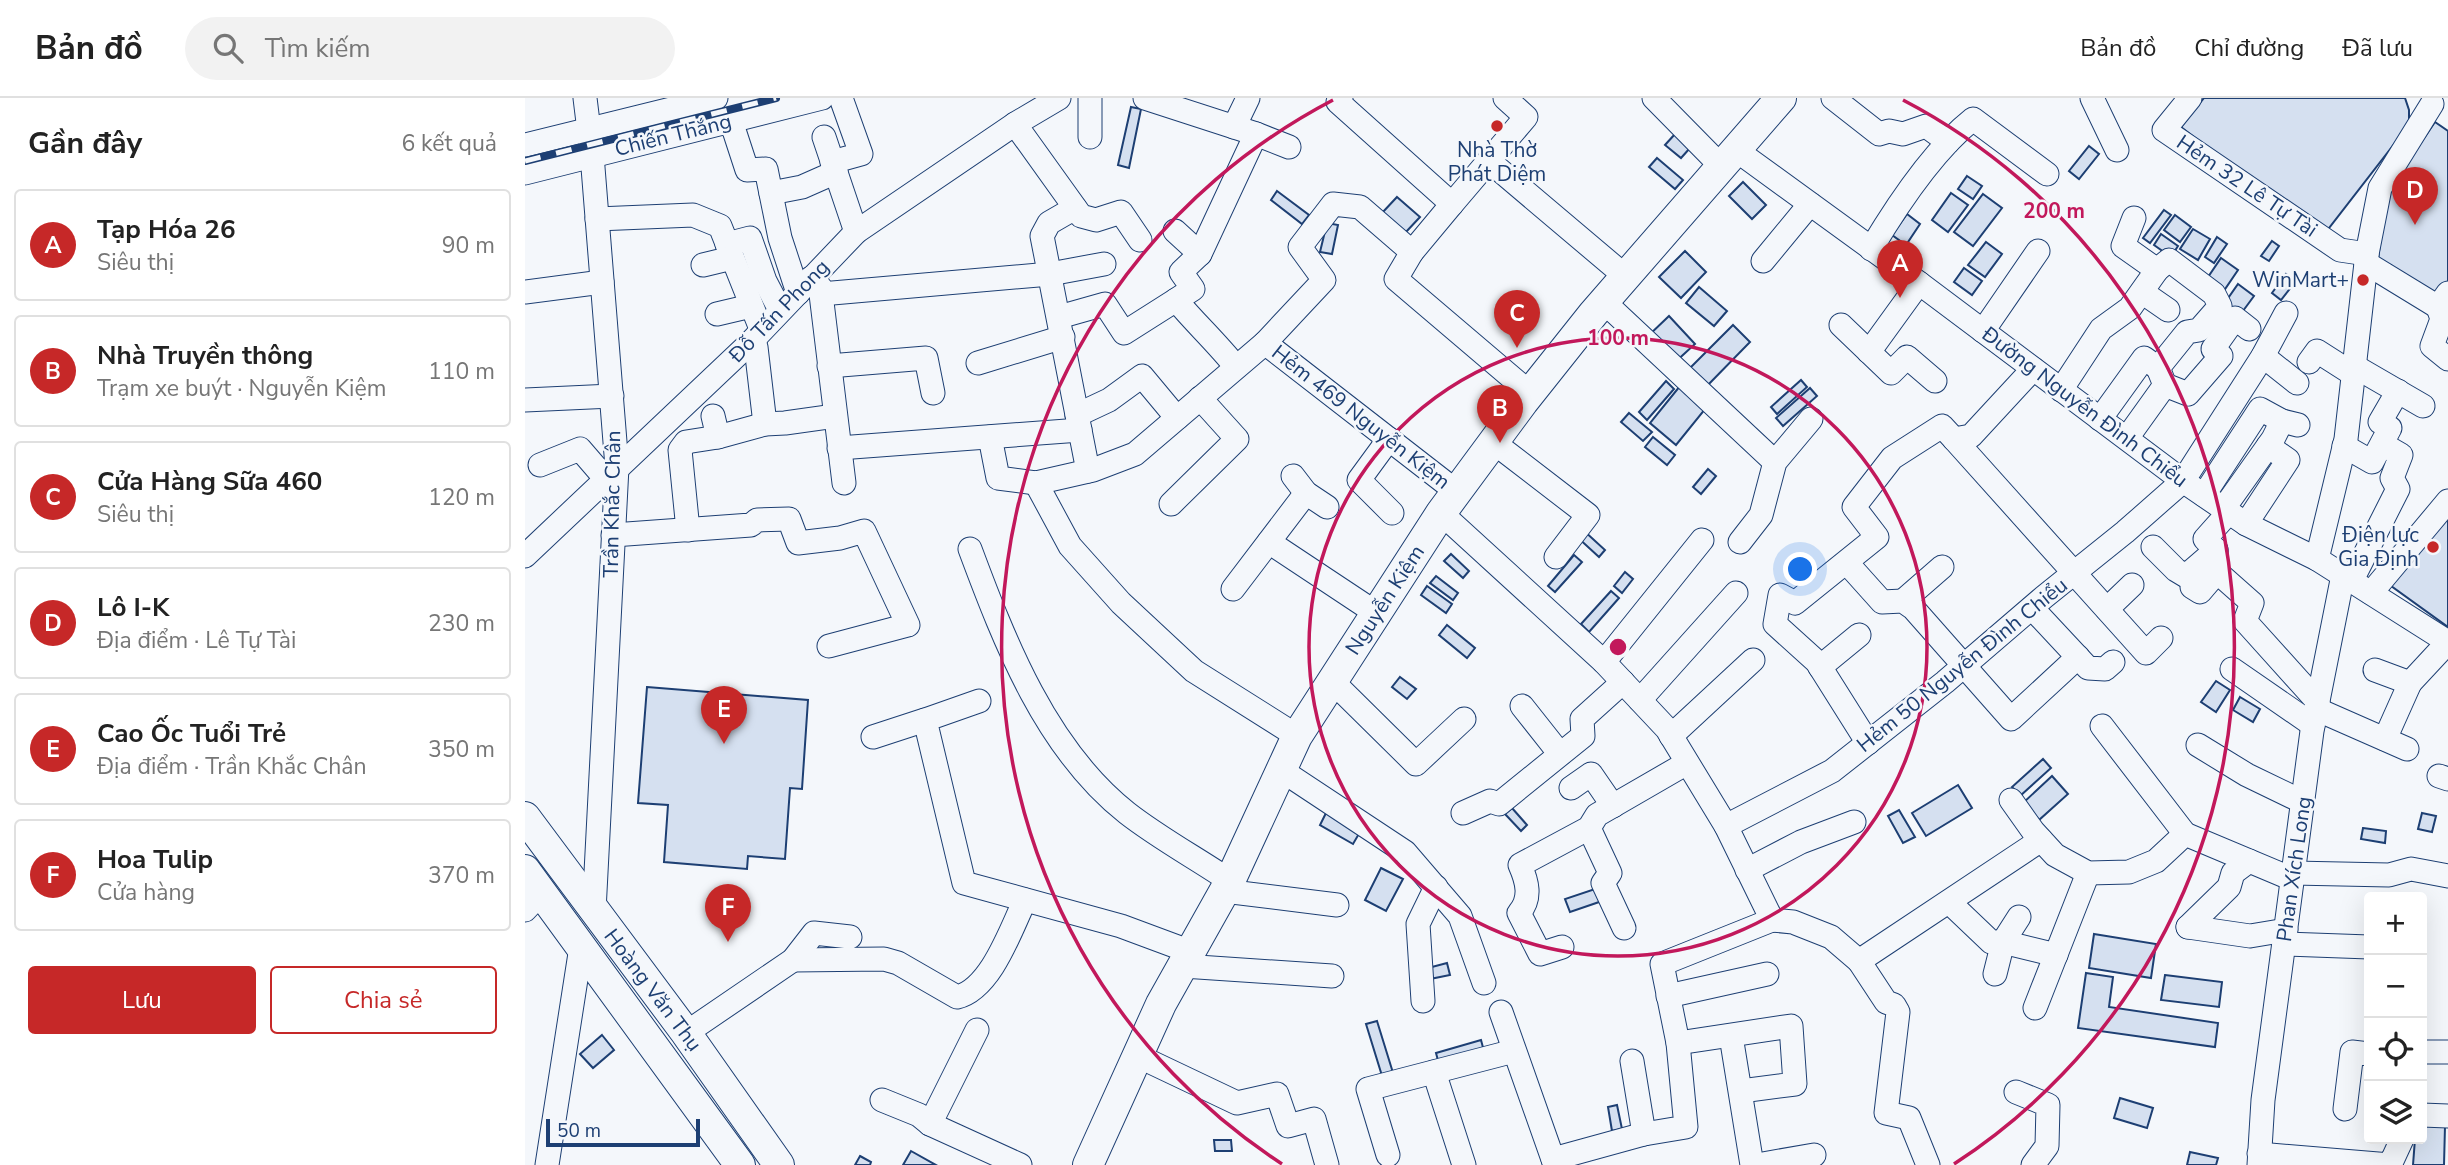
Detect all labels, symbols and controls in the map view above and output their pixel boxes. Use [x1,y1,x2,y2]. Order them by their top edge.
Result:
search box [185,17,675,80]
text: Bản đồ [35,26,143,71]
icon: search [209,29,247,67]
text: Tìm kiếm [265,31,371,66]
text: Bản đồ [2080,32,2156,64]
text: Chỉ đường [2194,32,2304,64]
text: Đã lưu [2342,32,2413,64]
street label: Chiến Thắng [612,107,734,163]
marker: Nhà Thờ Phát Diệm [1489,118,1505,134]
text: Gần đây [28,123,142,164]
text: 6 kết quả [401,128,497,159]
street label: Hẻm 32 Lê Tự Tài [2171,128,2323,244]
place label: Nhà Thờ Phát Diệm [1448,136,1546,188]
pin: D [2392,167,2438,225]
text: 200 m [2023,197,2085,225]
text: Tạp Hóa 26 [97,212,235,247]
text: A [44,230,62,261]
text: 90 m [442,230,495,261]
pin: A [1877,240,1923,298]
text: Siêu thị [97,247,174,278]
street label: Đỗ Tấn Phong [722,253,835,369]
place label: WinMart+ [2252,266,2349,294]
marker: WinMart+ [2355,272,2371,288]
pin: C [1494,290,1540,348]
street label: Đường Nguyễn Đình Chiểu [1976,320,2194,494]
text: 100 m [1587,324,1649,352]
text: Nhà Truyền thông [97,338,313,373]
street label: Hẻm 469 Nguyễn Kiệm [1266,338,1456,496]
text: B [45,356,61,387]
text: 110 m [428,356,495,387]
text: Trạm xe buýt · Nguyễn Kiệm [97,373,386,404]
pin: B [1477,385,1523,443]
street label: Trần Khắc Chân [597,430,627,578]
text: Cửa Hàng Sữa 460 [97,464,322,499]
text: C [45,482,61,513]
text: 120 m [428,482,495,513]
text: Siêu thị [97,499,174,530]
place label: Điện lực Gia Định [2338,521,2419,573]
marker: Điện lực Gia Định [2425,539,2441,555]
street label: Nguyễn Kiệm [1339,540,1431,660]
your location [1783,552,1817,586]
street label: Hẻm 50 Nguyễn Đình Chiểu [1851,571,2073,759]
text: Lô I-K [97,590,169,625]
text: D [44,608,62,639]
text: 230 m [428,608,495,639]
text: Địa điểm · Lê Tự Tài [97,625,296,656]
centre of rings [1606,635,1630,659]
pin: E [701,686,747,744]
text: Cao Ốc Tuổi Trẻ [97,716,286,751]
text: E [46,734,60,765]
text: 350 m [428,734,495,765]
text: Địa điểm · Trần Khắc Chân [97,751,367,782]
street label: Phan Xích Long [2270,795,2318,943]
text: Hoa Tulip [97,842,213,877]
text: F [47,860,59,891]
text: 370 m [428,860,495,891]
text: Cửa hàng [97,877,195,908]
pin: F [705,884,751,942]
map controls [2364,892,2427,1144]
button: + [2364,892,2427,955]
street label: Hoàng Văn Thụ [598,923,708,1057]
button: − [2364,955,2427,1018]
button: Lưu [28,966,256,1034]
button: Chia sẻ [270,966,497,1034]
button: locate [2364,1018,2427,1081]
button: layers [2364,1081,2427,1144]
scale bar [546,1116,700,1148]
text: 50 m [557,1118,601,1144]

